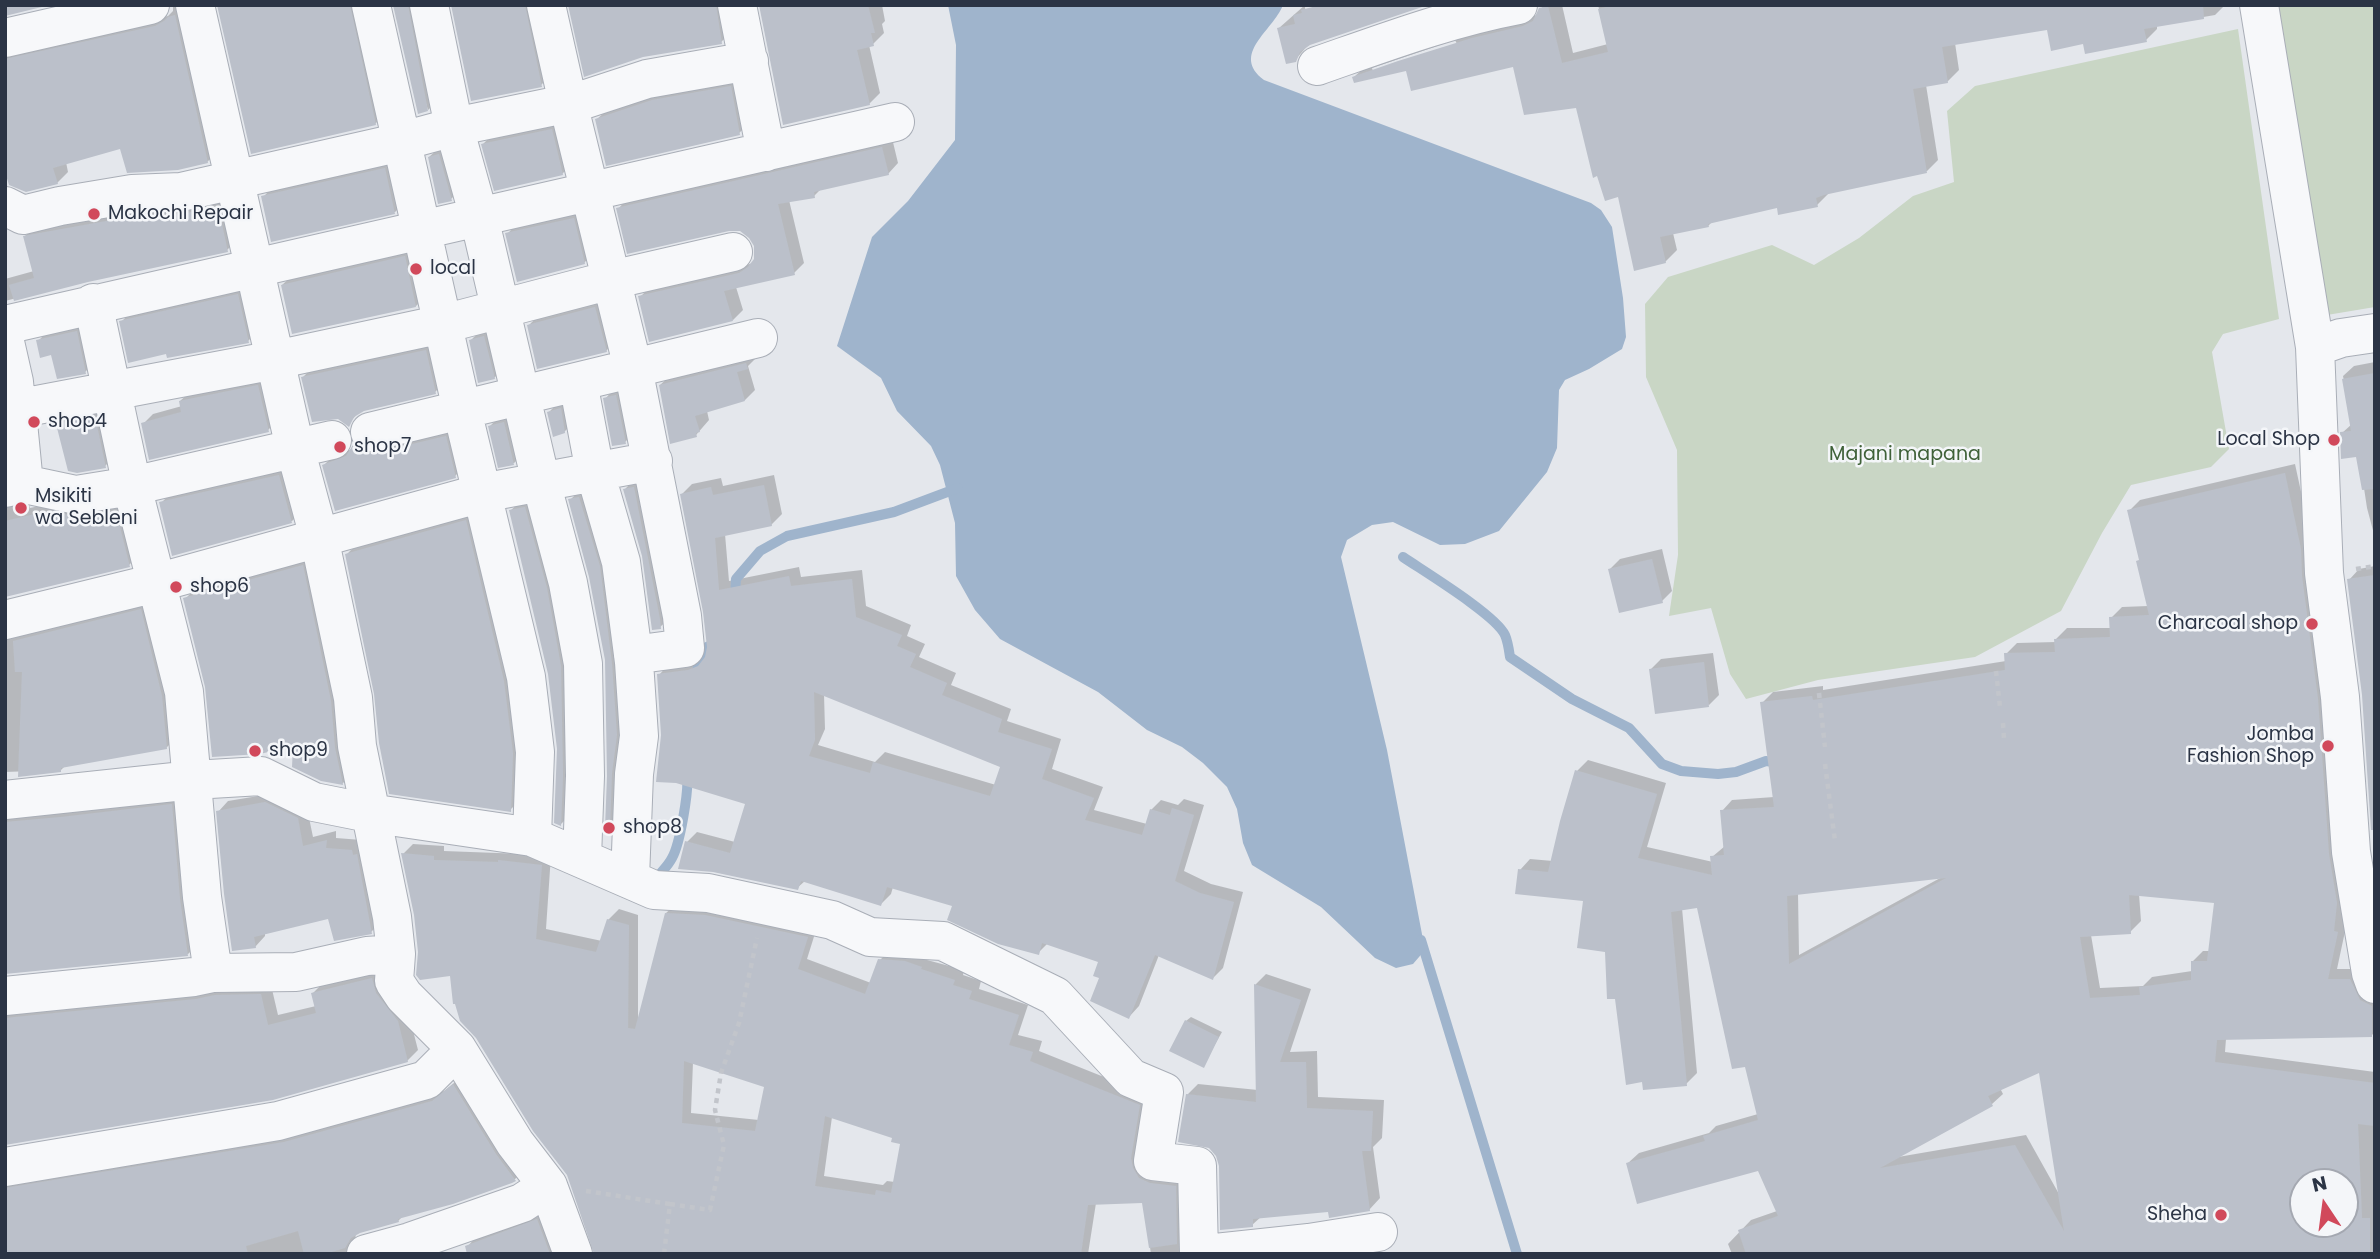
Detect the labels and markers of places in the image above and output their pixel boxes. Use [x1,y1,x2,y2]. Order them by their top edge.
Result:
place label: Makochi Repair [108,203,253,225]
marker: Makochi Repair [86,206,102,222]
place label: local [430,258,476,280]
marker: local [408,261,424,277]
place label: shop4 [48,411,107,433]
marker: shop4 [26,414,42,430]
place label: Local Shop [2217,429,2320,451]
marker: Local Shop [2326,432,2342,448]
place label: shop7 [354,436,411,458]
marker: shop7 [332,439,348,455]
place label: Msikiti wa Sebleni [35,486,138,530]
marker: Msikiti wa Sebleni [13,500,29,516]
place label: shop6 [190,576,249,598]
marker: shop6 [168,579,184,595]
place label: Charcoal shop [2158,613,2298,635]
marker: Charcoal shop [2304,616,2320,632]
place label: Jomba Fashion Shop [2187,724,2314,768]
marker: Jomba Fashion Shop [2320,738,2336,754]
place label: shop9 [269,740,328,762]
marker: shop9 [247,743,263,759]
place label: shop8 [623,817,682,839]
marker: shop8 [601,820,617,836]
place label: Sheha [2147,1204,2207,1226]
marker: Sheha [2213,1207,2229,1223]

